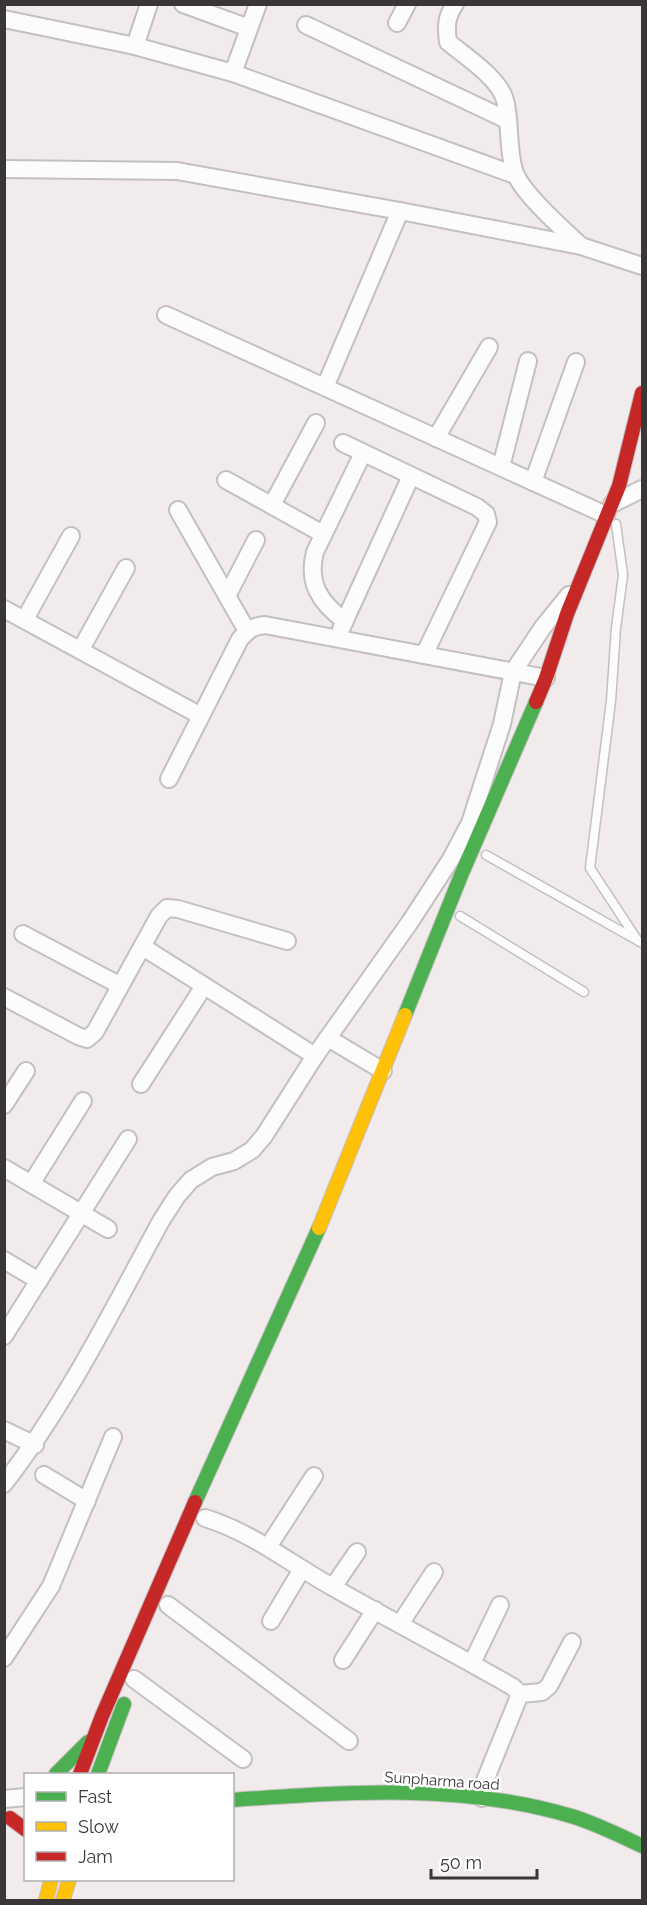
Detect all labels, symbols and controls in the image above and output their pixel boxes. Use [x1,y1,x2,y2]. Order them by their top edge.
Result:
street label: Sunpharma road [384,1768,500,1794]
legend [24,1773,234,1881]
text: Fast [78,1786,112,1807]
text: Slow [78,1816,119,1837]
scale bar [431,1842,538,1880]
text: Jam [78,1846,113,1867]
text: 50 m [440,1852,482,1873]

